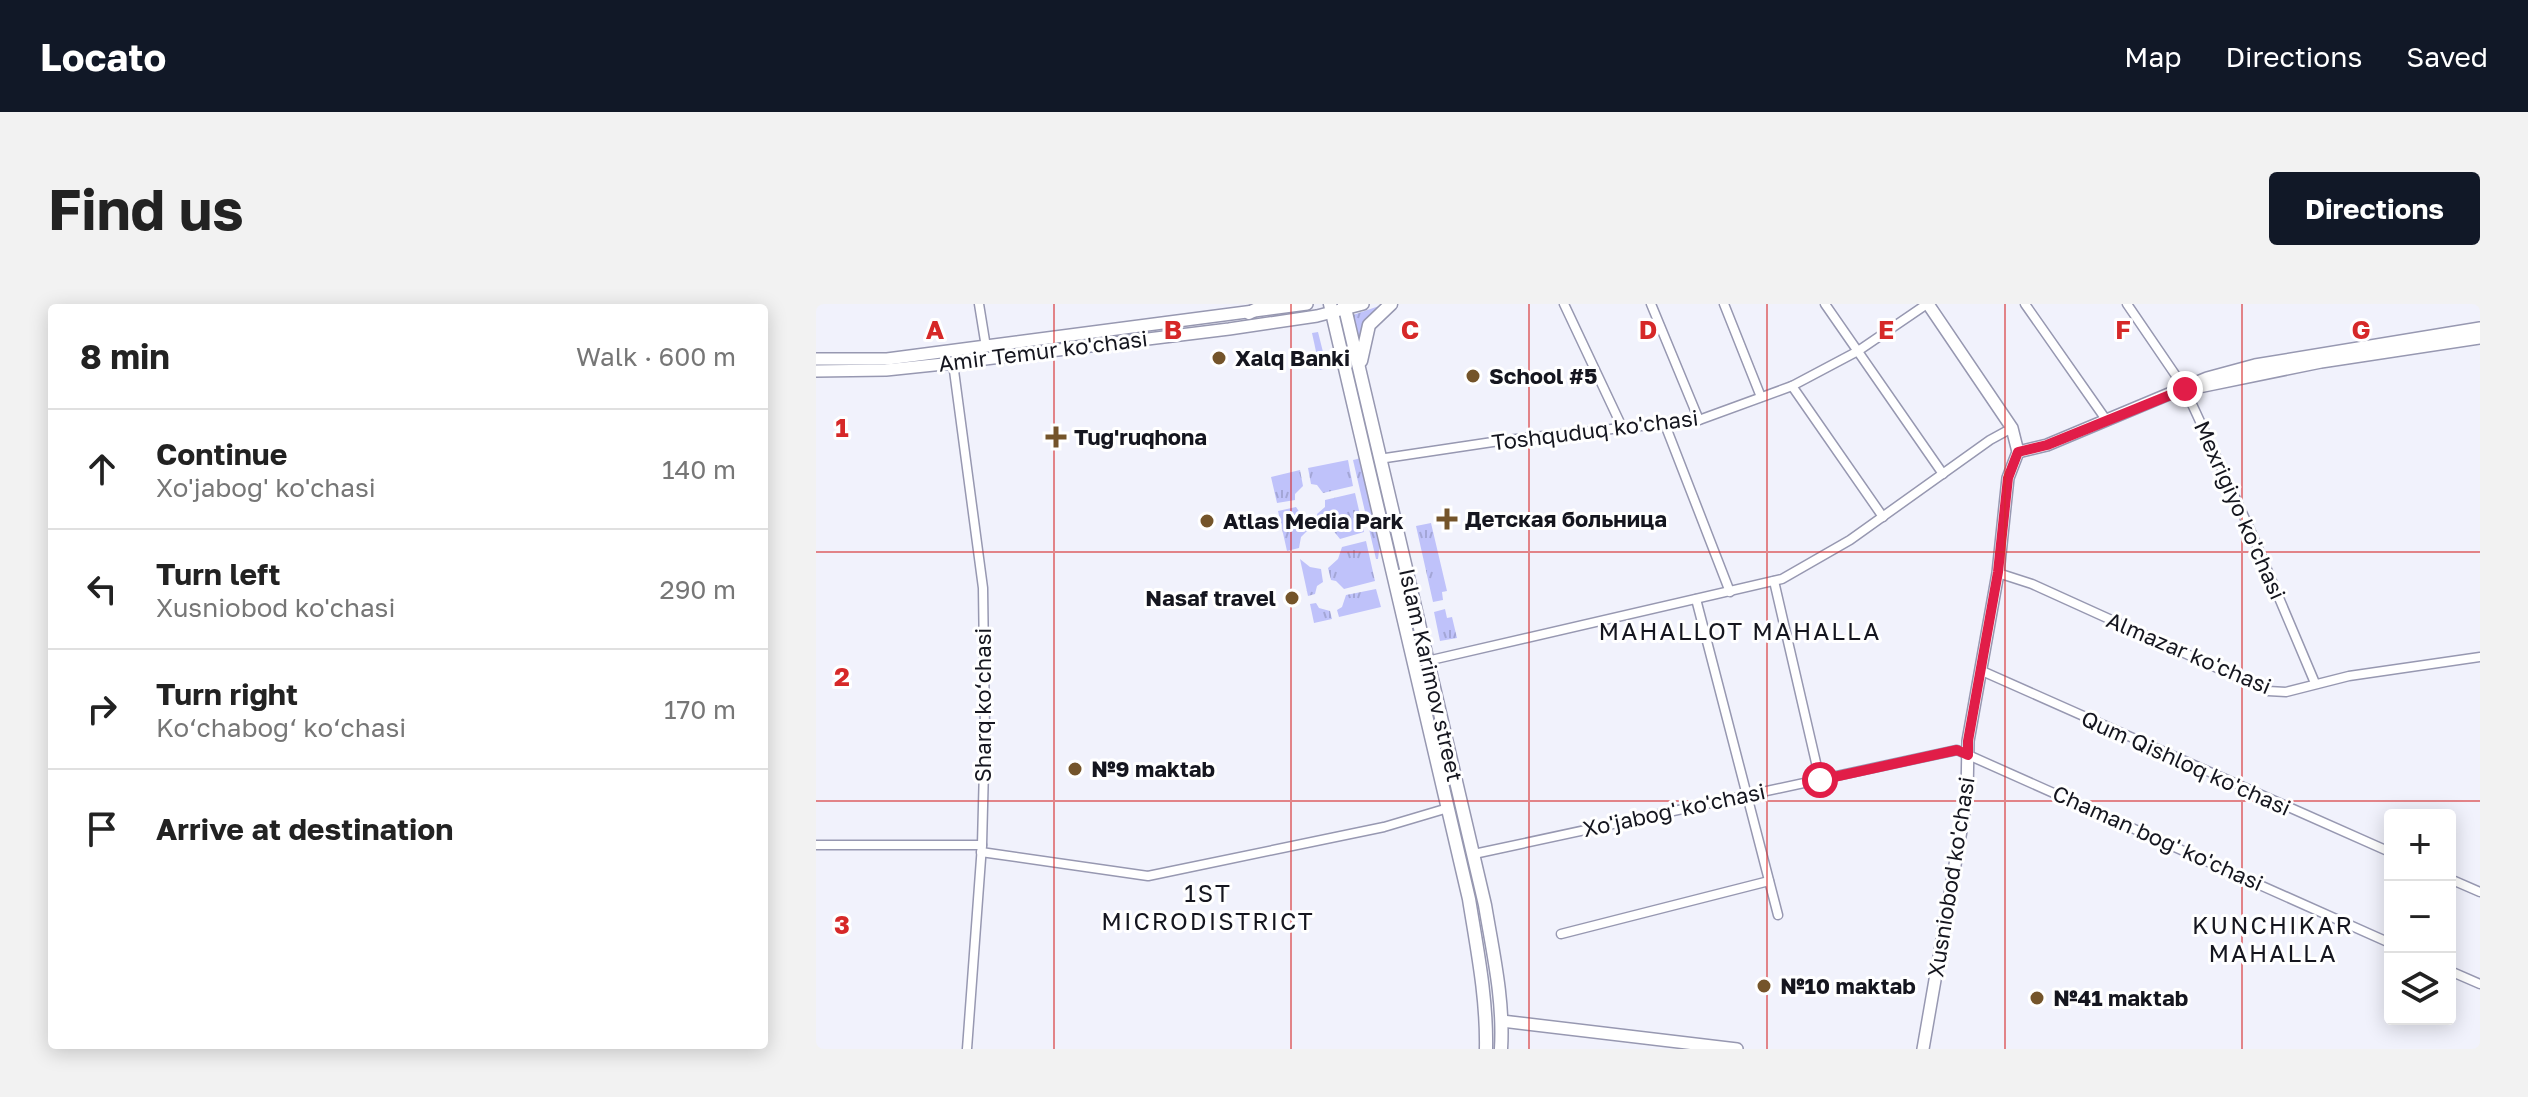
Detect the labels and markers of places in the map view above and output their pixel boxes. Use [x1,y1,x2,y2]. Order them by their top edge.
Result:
place label: Xalq Banki [1235,344,1350,371]
marker: Xalq Banki [1210,349,1228,367]
place label: School #5 [1489,362,1597,389]
marker: School #5 [1464,367,1482,385]
place label: Tug'ruqhona [1074,423,1207,450]
marker: Tug'ruqhona [1045,426,1067,448]
place label: Детская больница [1465,505,1667,532]
place label: Atlas Media Park [1223,507,1404,534]
marker: Детская больница [1436,508,1458,530]
marker: Atlas Media Park [1198,512,1216,530]
place label: Nasaf travel [1145,584,1276,611]
marker: Nasaf travel [1283,589,1301,607]
place label: №9 maktab [1091,755,1215,782]
marker: №9 maktab [1066,760,1084,778]
place label: №10 maktab [1780,972,1916,999]
marker: №10 maktab [1755,977,1773,995]
place label: №41 maktab [2053,984,2188,1011]
marker: №41 maktab [2028,989,2046,1007]

